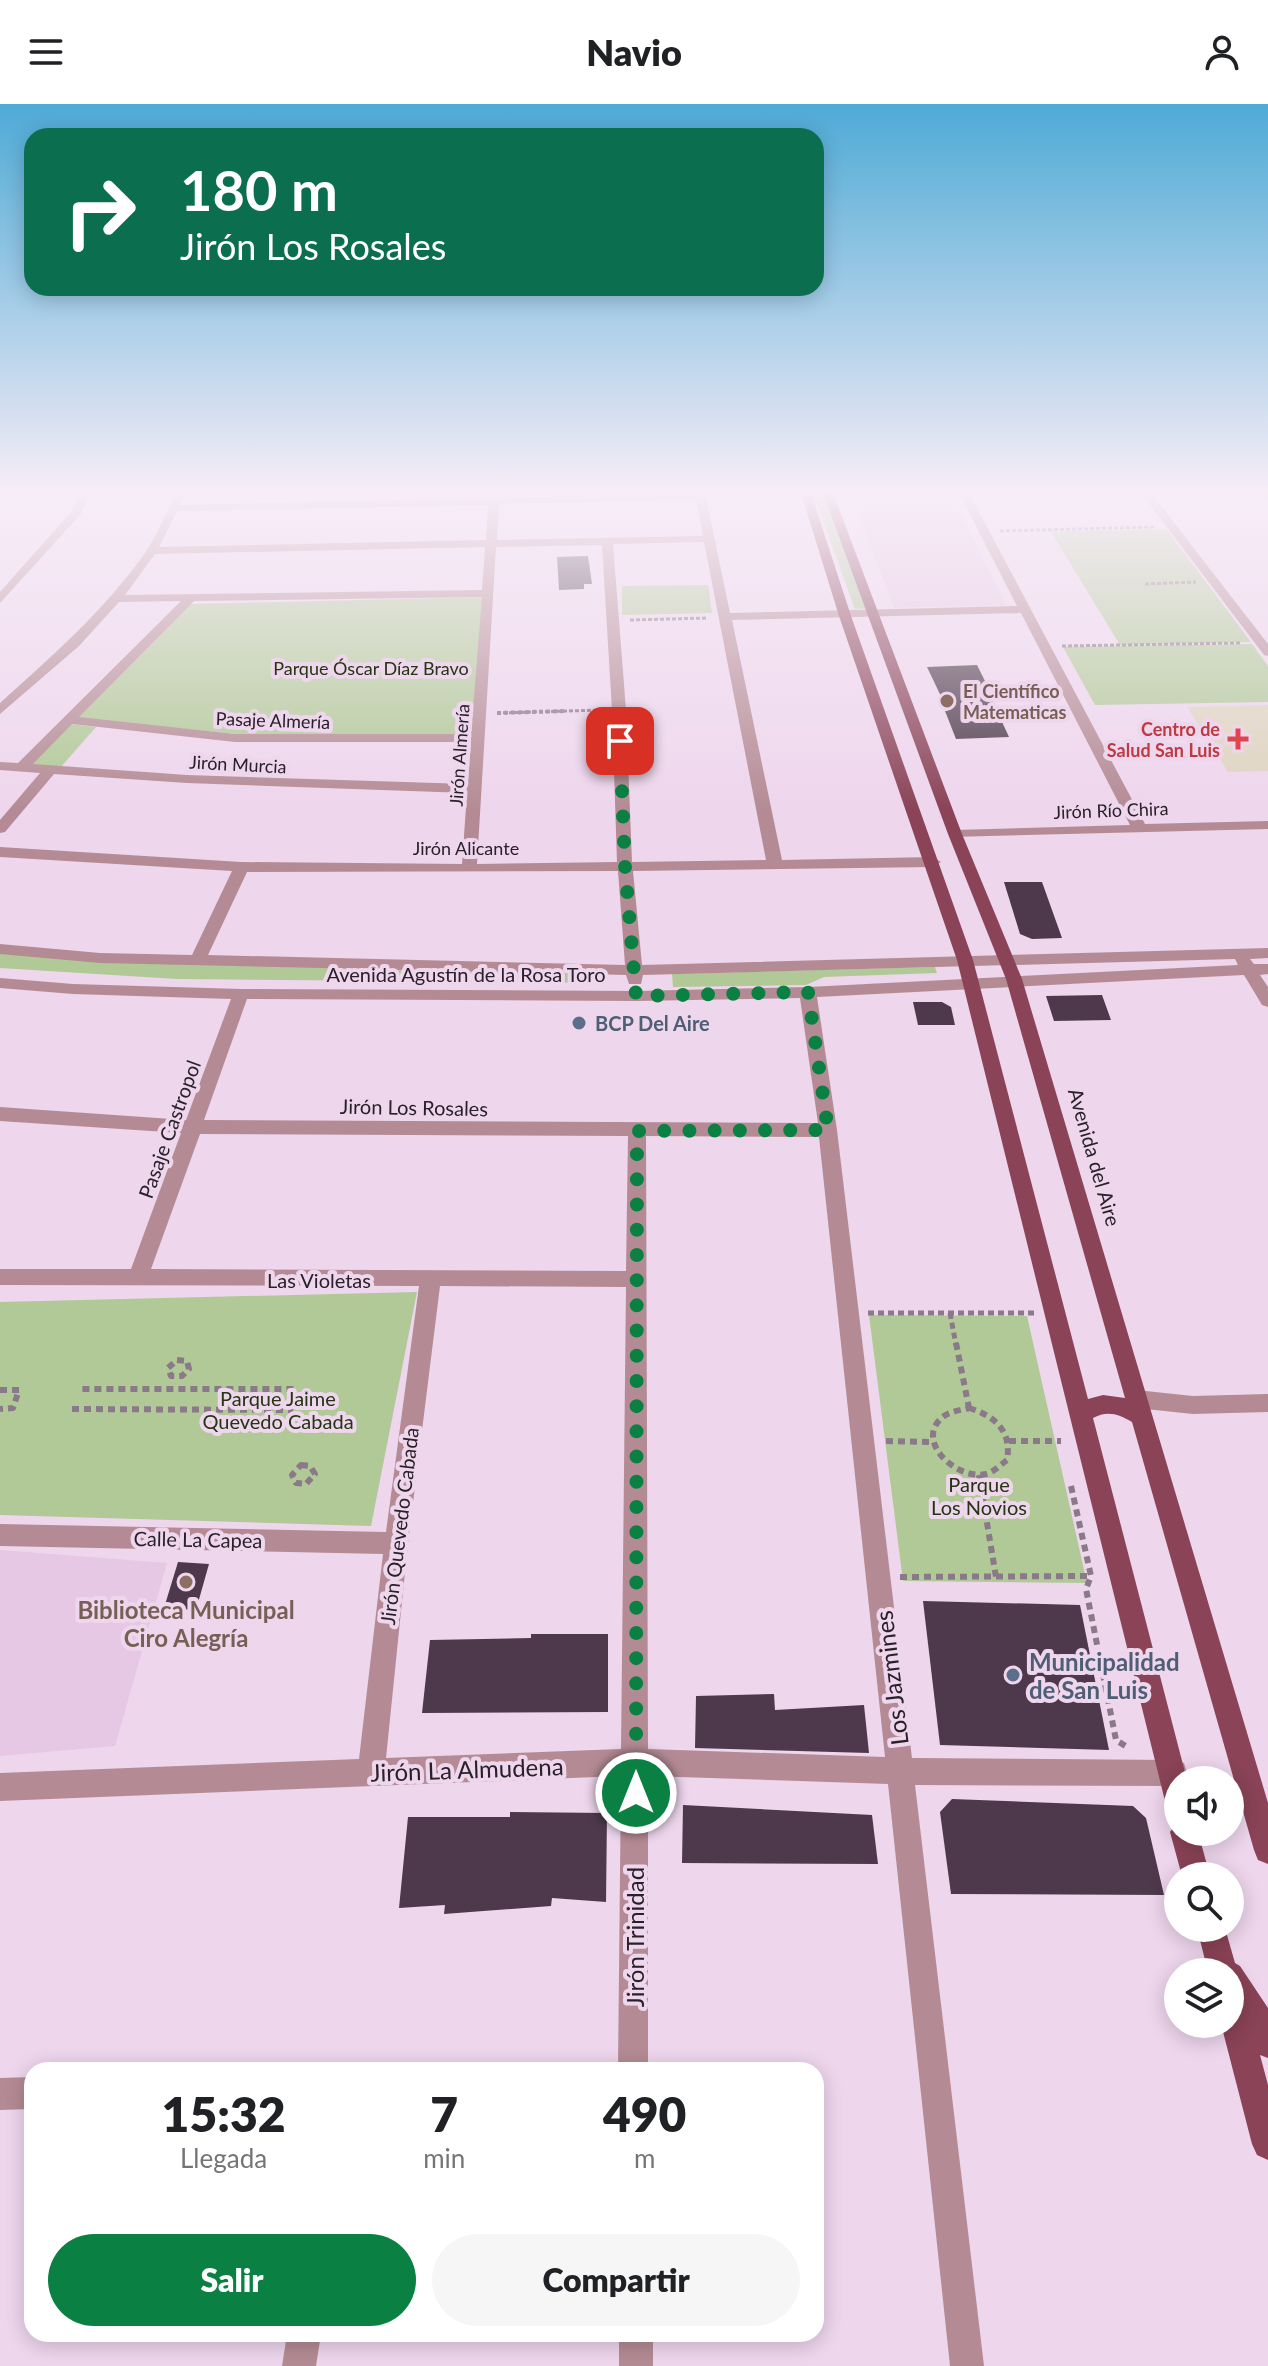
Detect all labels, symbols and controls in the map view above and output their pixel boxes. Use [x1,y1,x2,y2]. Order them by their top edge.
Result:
icon: menu [24,30,68,74]
text: Navio [586,30,682,74]
icon: person [1200,30,1244,74]
text: 180 m [180,156,338,223]
icon: right [48,160,152,264]
text: Jirón Los Rosales [180,224,446,268]
park label: Parque Óscar Díaz Bravo [273,657,469,679]
place label: El Científico Matematicas [963,680,1066,723]
marker: El Científico Matematicas [938,692,956,710]
street label: Jirón Almería [444,703,474,807]
street label: Pasaje Almería [215,707,331,733]
pin [586,707,654,775]
place label: Centro de Salud San Luis [1107,718,1220,761]
icon: arrive [598,719,642,763]
marker: Centro de Salud San Luis [1227,728,1249,750]
street label: Jirón Murcia [189,750,287,778]
street label: Jirón Río Chira [1053,797,1169,823]
street label: Jirón Alicante [413,837,519,859]
street label: Avenida Agustín de la Rosa Toro [326,962,606,986]
place label: BCP Del Aire [595,1011,710,1035]
marker: BCP Del Aire [570,1014,588,1032]
street label: Pasaje Castropol [133,1057,205,1201]
street label: Avenida del Aire [1064,1085,1126,1229]
street label: Jirón Los Rosales [340,1094,488,1120]
street label: Las Violetas [267,1268,371,1292]
park label: Parque Jaime Quevedo Cabada [202,1386,354,1433]
street label: Jirón Quevedo Cabada [375,1426,423,1626]
park label: Parque Los Novios [931,1472,1027,1519]
street label: Calle La Capea [133,1526,263,1552]
marker: Biblioteca Municipal Ciro Alegría [177,1573,195,1591]
place label: Biblioteca Municipal Ciro Alegría [77,1595,295,1652]
street label: Los Jazmines [868,1609,914,1747]
place label: Municipalidad de San Luis [1029,1647,1180,1704]
marker: Municipalidad de San Luis [1004,1666,1022,1684]
street label: Jirón La Almudena [370,1751,564,1787]
position arrow [594,1751,678,1835]
map controls [1164,1766,1244,2038]
button: sound [1164,1766,1244,1846]
button: search [1164,1862,1244,1942]
street label: Jirón Trinidad [620,1867,649,2007]
button: layers [1164,1958,1244,2038]
text: 15:32 [162,2085,286,2142]
text: 7 [430,2085,458,2142]
text: 490 [603,2085,686,2142]
text: Llegada [180,2142,267,2174]
text: min [423,2142,465,2174]
text: m [634,2142,655,2174]
button: Salir [48,2234,416,2326]
button: Compartir [432,2234,800,2326]

